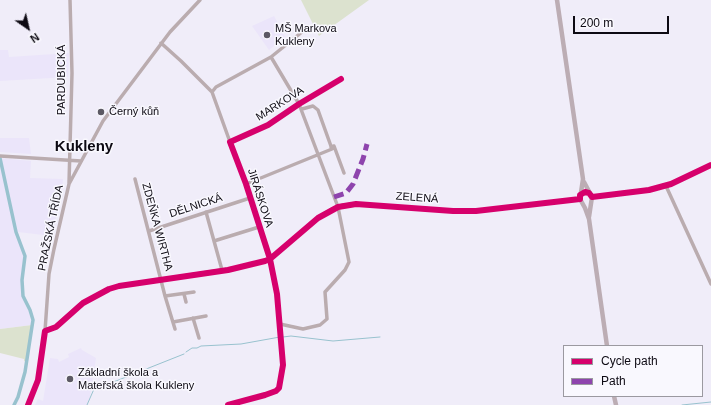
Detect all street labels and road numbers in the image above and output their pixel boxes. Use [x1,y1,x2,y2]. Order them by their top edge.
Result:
street label: PARDUBICKÁ [55,45,69,115]
street label: MARKOVA [254,84,306,124]
street label: JIRÁSKOVA [244,167,276,229]
street label: ZDEŇKA WIRTHA [139,181,175,273]
street label: PRAŽSKÁ TŘÍDA [35,184,67,272]
street label: ZELENÁ [395,190,439,206]
street label: DĚLNICKÁ [168,191,224,221]

